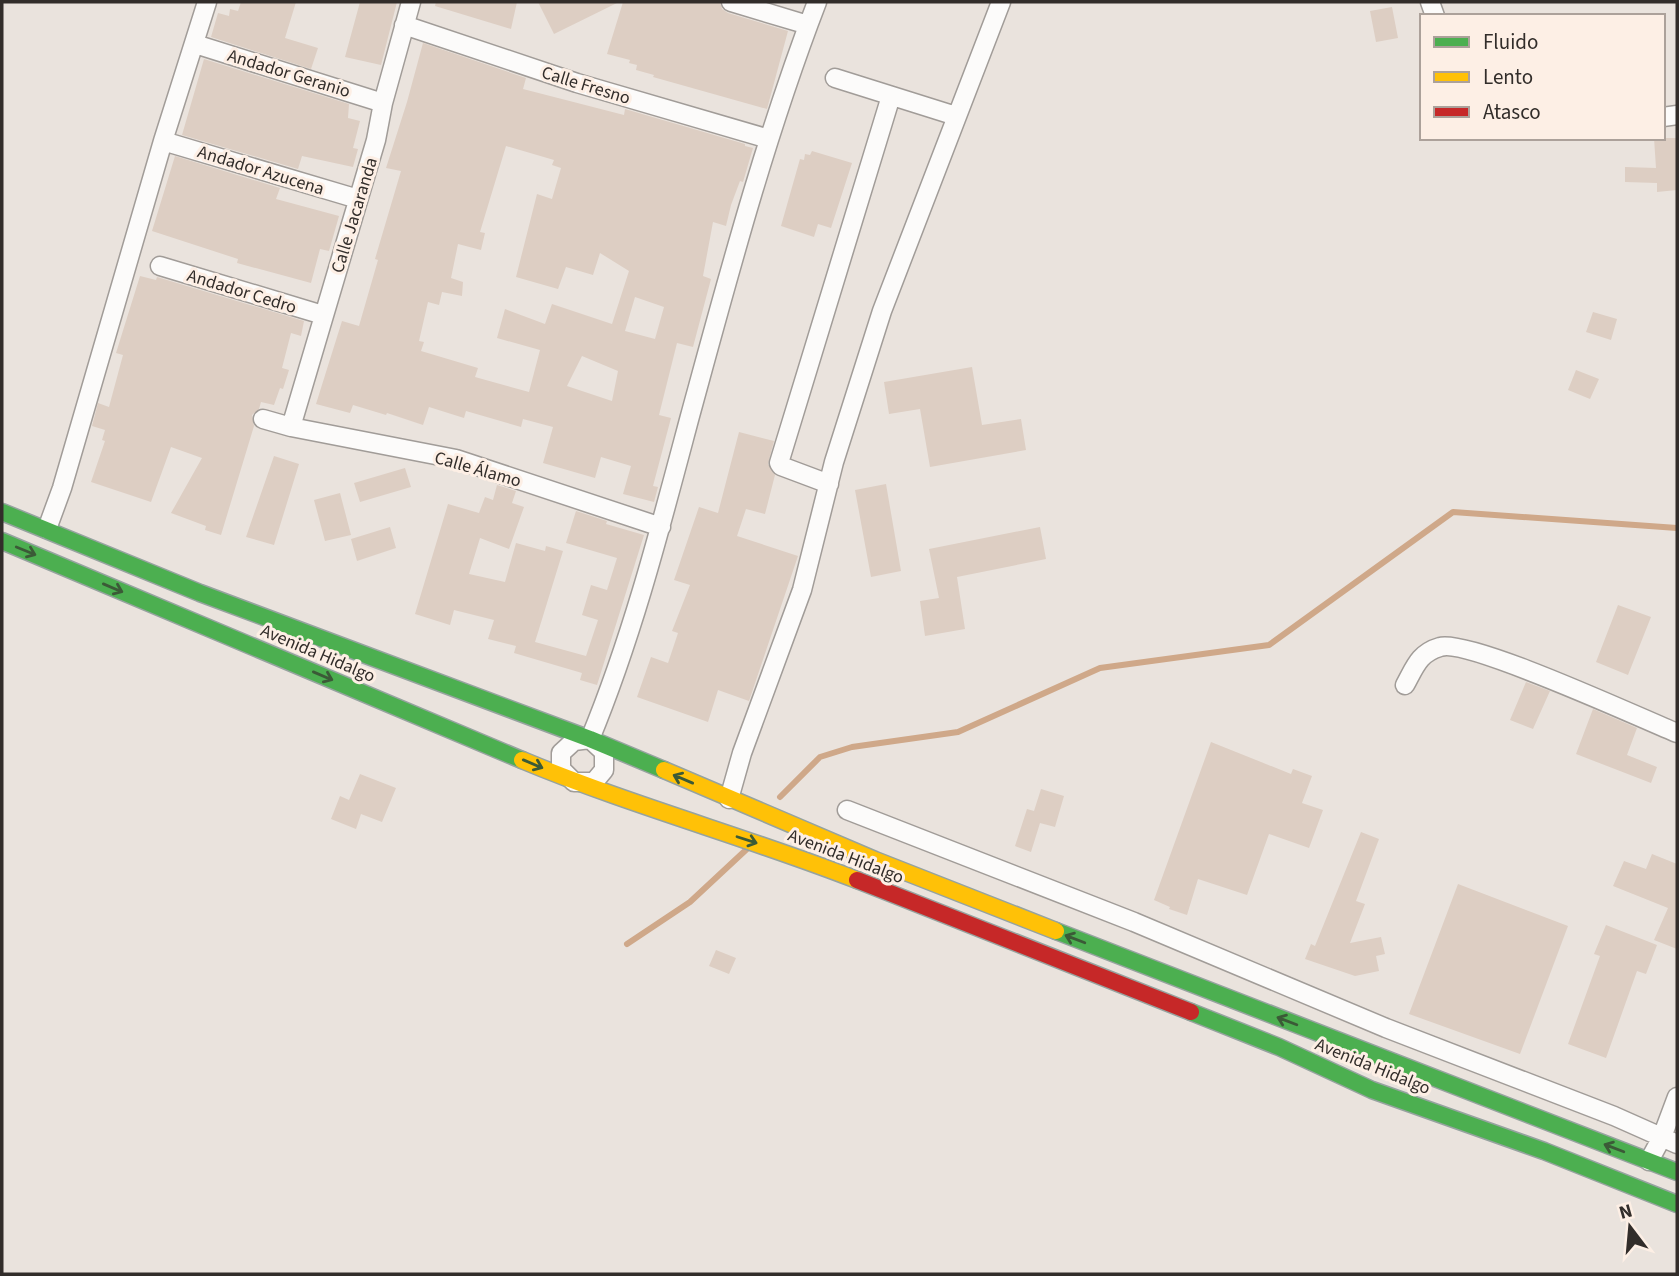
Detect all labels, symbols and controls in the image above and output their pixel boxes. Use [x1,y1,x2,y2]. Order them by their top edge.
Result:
legend [1420,14,1665,140]
text: Fluido [1483,27,1538,57]
street label: Andador Geranio [224,43,353,104]
street label: Calle Fresno [538,60,633,111]
text: Lento [1483,62,1533,92]
text: Atasco [1483,97,1541,127]
street label: Andador Azucena [195,139,327,202]
street label: Calle Jacaranda [325,154,384,276]
street label: Andador Cedro [184,263,300,320]
street label: Calle Álamo [432,445,524,494]
one-way arrow [15,545,36,558]
one-way arrow [102,582,124,595]
street label: Avenida Hidalgo [257,618,379,689]
one-way arrow [312,670,333,683]
one-way arrow [521,758,543,771]
one-way arrow [673,772,694,785]
street label: Avenida Hidalgo [784,823,907,890]
one-way arrow [736,834,758,847]
one-way arrow [1065,931,1087,944]
one-way arrow [1277,1014,1299,1027]
street label: Avenida Hidalgo [1311,1032,1434,1101]
one-way arrow [1603,1140,1625,1153]
north arrow [1595,1192,1665,1262]
text: N [1616,1197,1636,1227]

